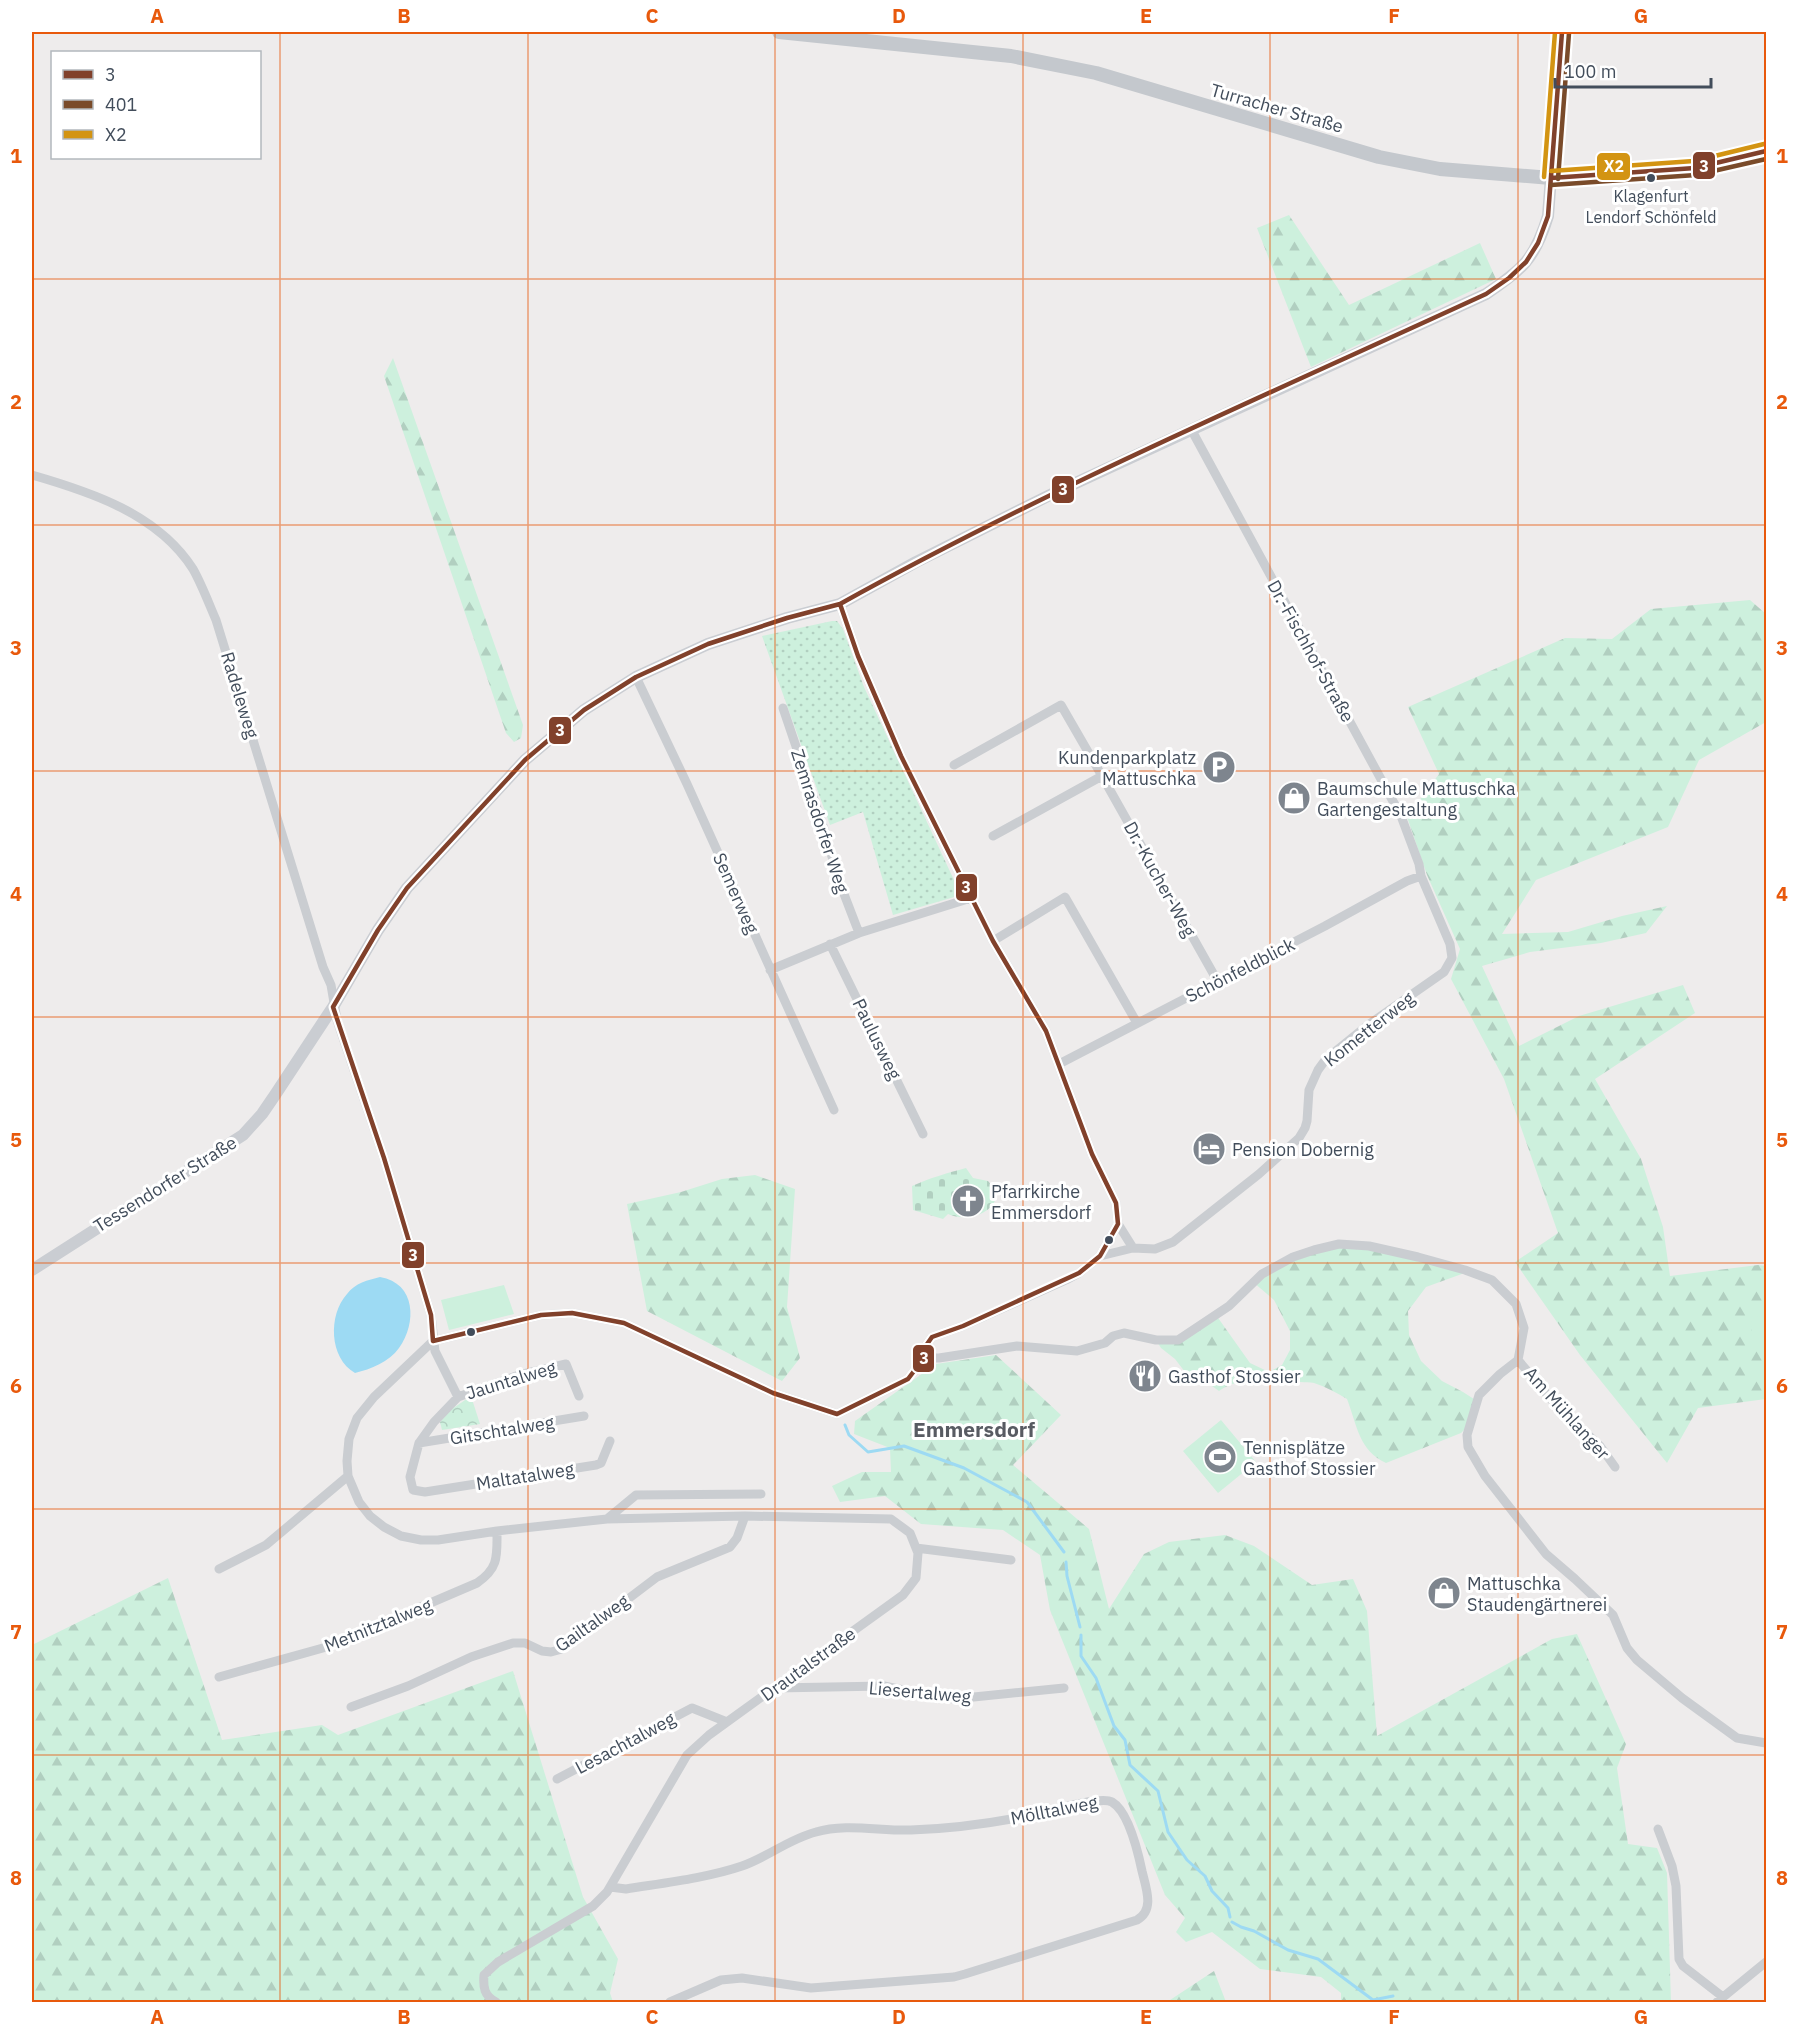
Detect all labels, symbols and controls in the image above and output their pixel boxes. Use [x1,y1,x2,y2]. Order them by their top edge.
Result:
text: A [150,2,164,29]
text: B [397,2,411,29]
text: C [645,2,659,29]
text: D [892,2,906,29]
text: E [1140,2,1152,29]
text: F [1388,2,1400,29]
text: G [1634,2,1648,29]
legend [51,51,261,159]
scale bar [1555,51,1711,89]
text: 100 m [1564,60,1616,83]
text: 3 [105,63,116,86]
street label: Turracher Straße [1208,78,1346,138]
text: 401 [105,93,137,116]
text: X2 [105,123,127,146]
text: 1 [10,142,22,169]
text: 1 [1776,142,1788,169]
line badge: 3 [1692,151,1716,180]
line badge: X2 [1596,152,1631,181]
text: X2 [1604,156,1624,176]
text: 3 [1699,156,1709,176]
marker: Klagenfurt Lendorf Schönfeld [1645,172,1657,184]
place label: Klagenfurt Lendorf Schönfeld [1586,186,1716,227]
text: 2 [10,388,22,415]
text: 2 [1776,388,1788,415]
line badge: 3 [1051,475,1075,504]
text: 3 [1058,479,1068,499]
street label: Dr.-Fischhof-Straße [1262,576,1360,726]
text: 3 [10,634,22,661]
text: 3 [1776,634,1788,661]
street label: Radeleweg [216,649,264,741]
line badge: 3 [548,716,572,745]
text: 3 [555,720,565,740]
street label: Zemrasdorfer Weg [786,746,854,896]
place label: Kundenparkplatz Mattuschka [1058,746,1196,790]
parking icon: Kundenparkplatz Mattuschka [1201,749,1237,785]
place label: Baumschule Mattuschka Gartengestaltung [1317,777,1516,821]
shop icon: Baumschule Mattuschka Gartengestaltung [1276,780,1312,816]
street label: Dr.-Kucher-Weg [1119,817,1201,941]
street label: Semerweg [708,849,764,937]
line badge: 3 [955,873,978,902]
text: 3 [961,877,971,897]
text: 4 [10,880,22,907]
text: 4 [1776,880,1788,907]
street label: Schönfeldblick [1182,932,1299,1007]
street label: Kometterweg [1319,986,1419,1072]
street label: Paulusweg [848,995,907,1084]
text: 5 [10,1126,22,1153]
text: 5 [1776,1126,1788,1153]
street label: Tessendorfer Straße [89,1131,241,1237]
hotel icon: Pension Dobernig [1191,1131,1227,1167]
place label: Pension Dobernig [1232,1138,1374,1161]
place label: Pfarrkirche Emmersdorf [991,1180,1091,1224]
church icon: Pfarrkirche Emmersdorf [950,1183,986,1219]
unlabelled marker [1103,1234,1115,1246]
line badge: 3 [401,1241,425,1269]
text: 3 [408,1245,418,1265]
unlabelled marker [465,1326,477,1338]
line badge: 3 [912,1344,935,1373]
text: 3 [919,1348,929,1368]
street label: Jauntalweg [463,1355,559,1405]
restaurant icon: Gasthof Stossier [1127,1358,1163,1394]
street label: Am Mühlanger [1519,1362,1615,1465]
place label: Gasthof Stossier [1168,1365,1301,1388]
text: 6 [10,1372,22,1399]
text: 6 [1776,1372,1788,1399]
street label: Gitschtalweg [448,1410,556,1450]
district label: Emmersdorf [913,1415,1035,1443]
place label: Tennisplätze Gasthof Stossier [1243,1436,1376,1480]
sports icon: Tennisplätze Gasthof Stossier [1202,1439,1238,1475]
street label: Maltatalweg [474,1457,576,1495]
place label: Mattuschka Staudengärtnerei [1467,1572,1607,1616]
shop icon: Mattuschka Staudengärtnerei [1426,1575,1462,1611]
street label: Gailtalweg [550,1589,634,1657]
street label: Metnitztalweg [321,1593,436,1657]
text: 7 [10,1618,22,1645]
text: 7 [1776,1618,1788,1645]
street label: Drautalstraße [756,1622,860,1706]
street label: Liesertalweg [868,1676,973,1708]
street label: Lesachtalweg [571,1707,679,1779]
street label: Mölltalweg [1009,1790,1100,1830]
text: 8 [10,1864,22,1891]
text: 8 [1776,1864,1788,1891]
text: A [150,2003,164,2030]
text: B [397,2003,411,2030]
text: C [645,2003,659,2030]
text: D [892,2003,906,2030]
text: E [1140,2003,1152,2030]
text: F [1388,2003,1400,2030]
text: G [1634,2003,1648,2030]

